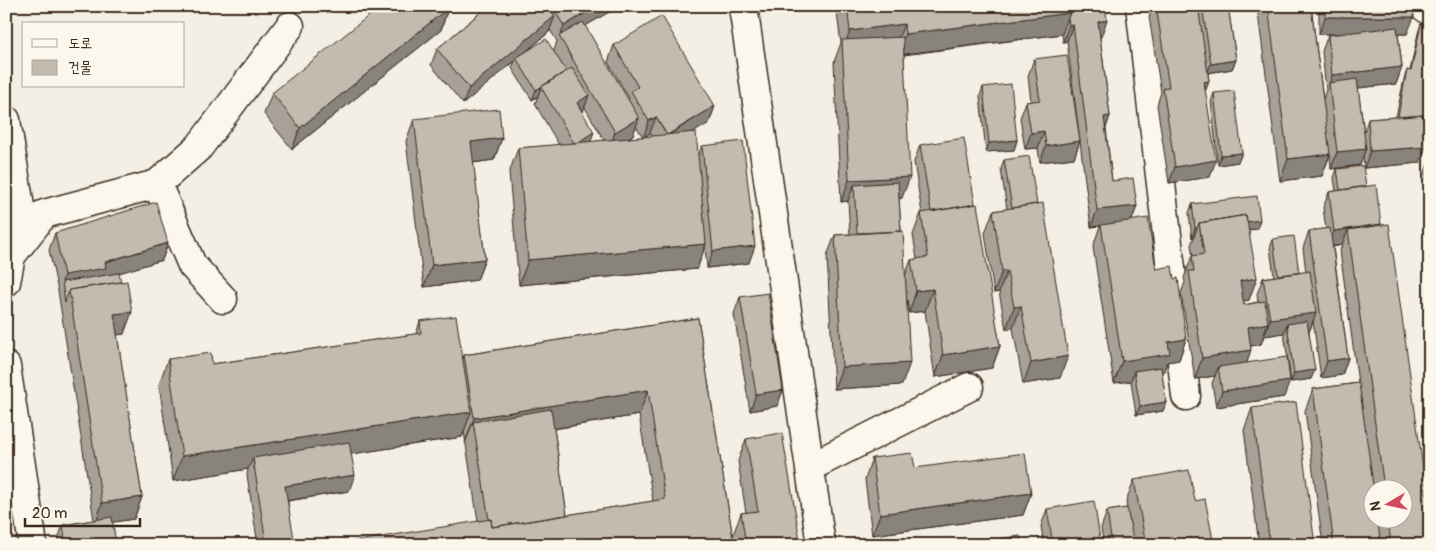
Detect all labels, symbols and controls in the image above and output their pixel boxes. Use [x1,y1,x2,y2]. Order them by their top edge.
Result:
legend [22,22,185,88]
text: 도로 [68,34,92,53]
text: 건물 [68,58,92,77]
north arrow [1364,478,1414,528]
scale bar [25,496,140,528]
text: N [1367,500,1385,512]
text: 20 m [32,504,67,523]

